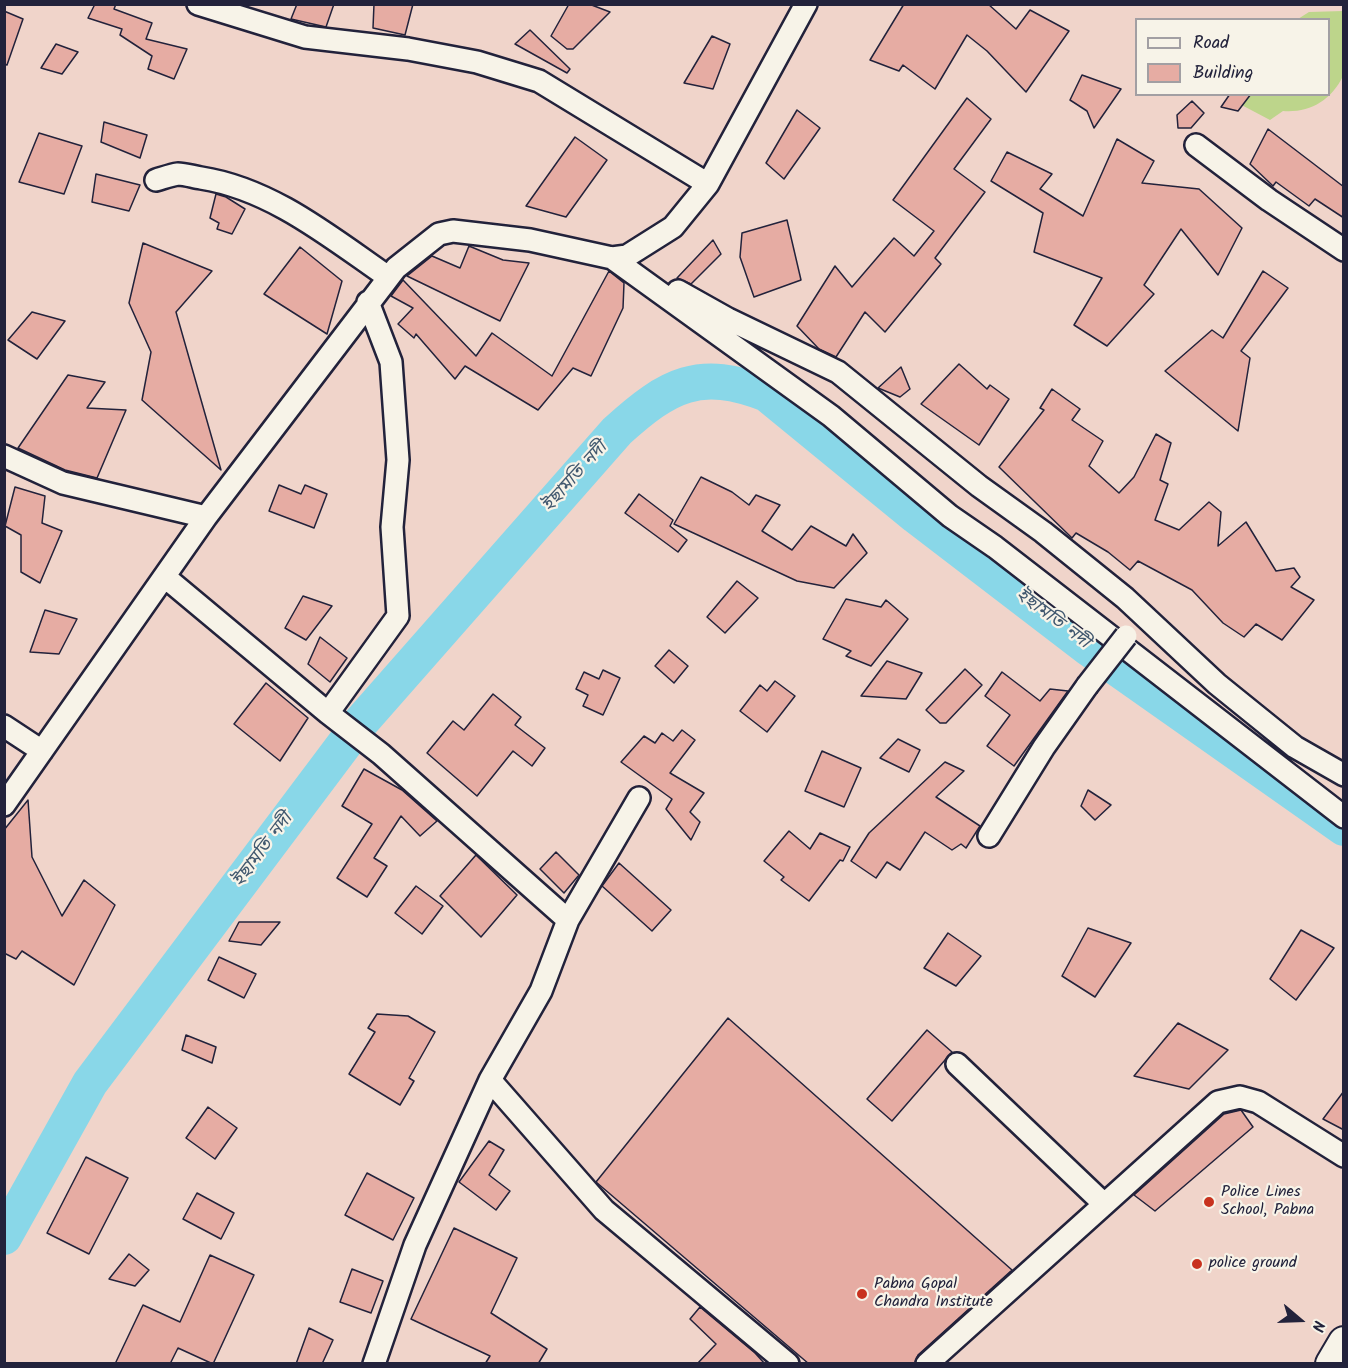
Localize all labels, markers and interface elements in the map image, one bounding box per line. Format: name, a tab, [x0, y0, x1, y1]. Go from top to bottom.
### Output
legend	[1135, 18, 1330, 96]
text: Road	[1193, 29, 1229, 58]
text: Building	[1193, 59, 1253, 88]
water label: ইছামতি নদী	[539, 439, 613, 517]
water label: ইছামতি নদী	[1011, 585, 1093, 655]
water label: ইছামতি নদী	[229, 810, 299, 892]
place label: Police Lines School, Pabna	[1221, 1183, 1314, 1221]
marker: Police Lines School, Pabna	[1202, 1195, 1216, 1209]
place label: police ground	[1209, 1254, 1297, 1274]
marker: police ground	[1190, 1257, 1204, 1271]
place label: Pabna Gopal Chandra Institute	[874, 1275, 993, 1313]
marker: Pabna Gopal Chandra Institute	[855, 1287, 869, 1301]
north arrow	[1270, 1290, 1330, 1350]
text: N	[1304, 1317, 1331, 1335]

